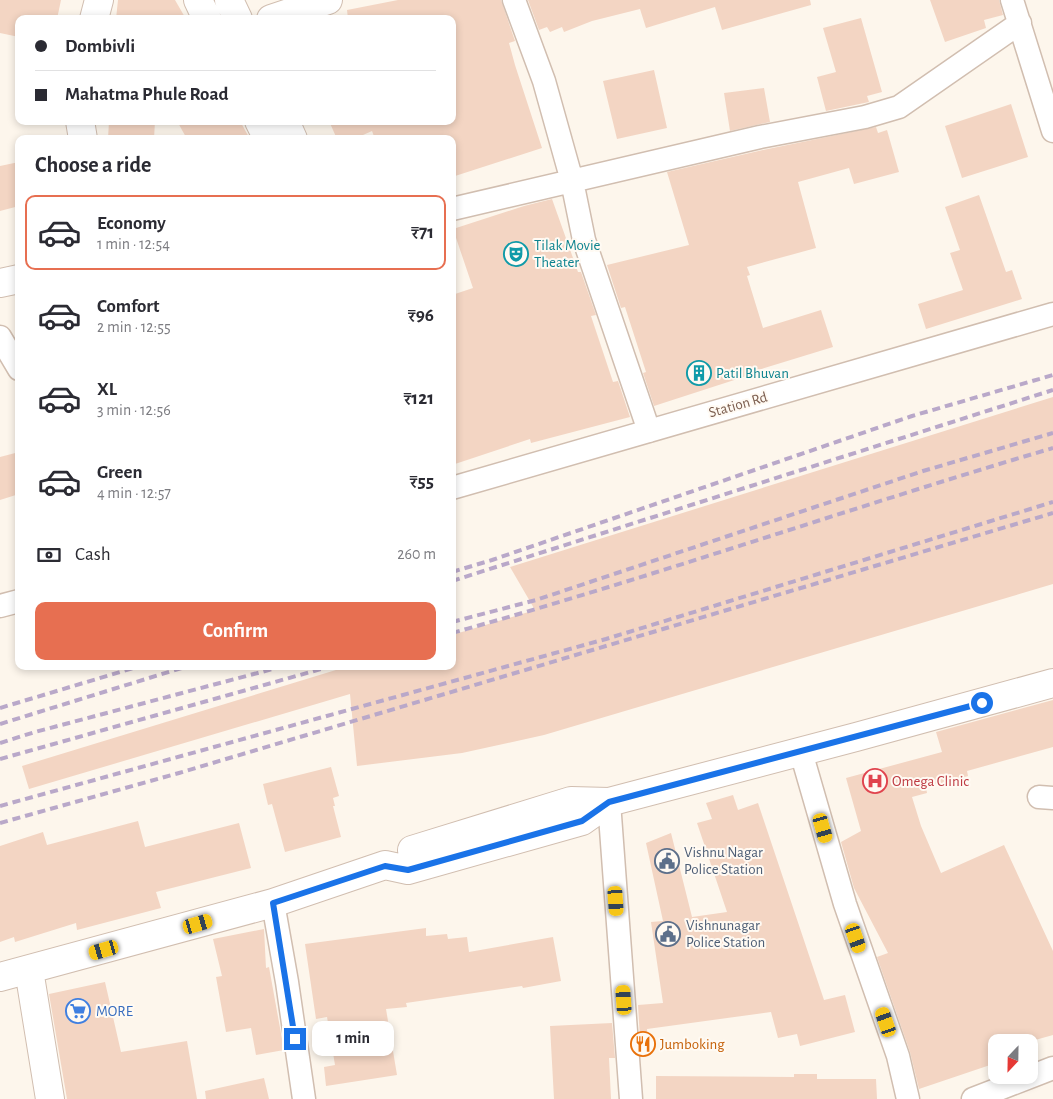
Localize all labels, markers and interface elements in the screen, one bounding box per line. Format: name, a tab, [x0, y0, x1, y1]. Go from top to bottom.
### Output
text: Dombivli	[65, 37, 135, 56]
text: Mahatma Phule Road	[65, 85, 229, 104]
text: Choose a ride	[35, 154, 151, 176]
icon: car	[37, 210, 82, 255]
text: Economy	[97, 214, 166, 233]
text: ₹71	[411, 223, 434, 242]
text: 1 min · 12:54	[97, 236, 170, 252]
place label: Tilak Movie Theater	[534, 238, 601, 270]
theatre icon: Tilak Movie Theater	[503, 241, 529, 267]
icon: car	[37, 293, 82, 338]
text: Comfort	[97, 297, 159, 316]
text: ₹96	[408, 306, 434, 325]
text: 2 min · 12:55	[97, 319, 171, 335]
building icon: Patil Bhuvan	[686, 360, 712, 386]
place label: Patil Bhuvan	[716, 366, 789, 381]
icon: car	[37, 376, 82, 421]
text: XL	[97, 380, 117, 399]
text: ₹121	[403, 389, 434, 408]
street label: Station Rd	[707, 389, 769, 421]
text: 3 min · 12:56	[97, 402, 171, 418]
icon: car	[37, 459, 82, 504]
text: Green	[97, 463, 143, 482]
text: ₹55	[410, 472, 434, 491]
text: 4 min · 12:57	[97, 485, 171, 501]
icon: cash	[35, 541, 63, 569]
text: Cash	[75, 545, 111, 564]
text: 260 m	[397, 546, 436, 562]
button: Confirm	[35, 602, 436, 660]
route start	[971, 692, 993, 714]
hospital icon: Omega Clinic	[862, 768, 888, 794]
place label: Omega Clinic	[892, 774, 969, 789]
car	[811, 812, 834, 844]
place label: Vishnu Nagar Police Station	[684, 845, 763, 877]
public building icon: Vishnu Nagar Police Station	[654, 848, 680, 874]
car	[607, 886, 624, 916]
car	[181, 913, 214, 935]
place label: Vishnunagar Police Station	[686, 918, 765, 950]
public building icon: Vishnunagar Police Station	[655, 921, 681, 947]
car	[844, 921, 867, 955]
car	[87, 939, 120, 961]
car	[615, 985, 632, 1015]
supermarket icon: MORE	[65, 998, 91, 1024]
place label: MORE	[96, 1004, 133, 1019]
car	[874, 1005, 897, 1039]
callout: 1 min	[312, 1022, 395, 1056]
route end	[284, 1028, 306, 1050]
text: 1 min	[336, 1030, 370, 1046]
restaurant icon: Jumboking	[630, 1031, 656, 1057]
north arrow	[988, 1034, 1038, 1084]
map controls	[988, 1034, 1038, 1084]
place label: Jumboking	[660, 1037, 725, 1052]

